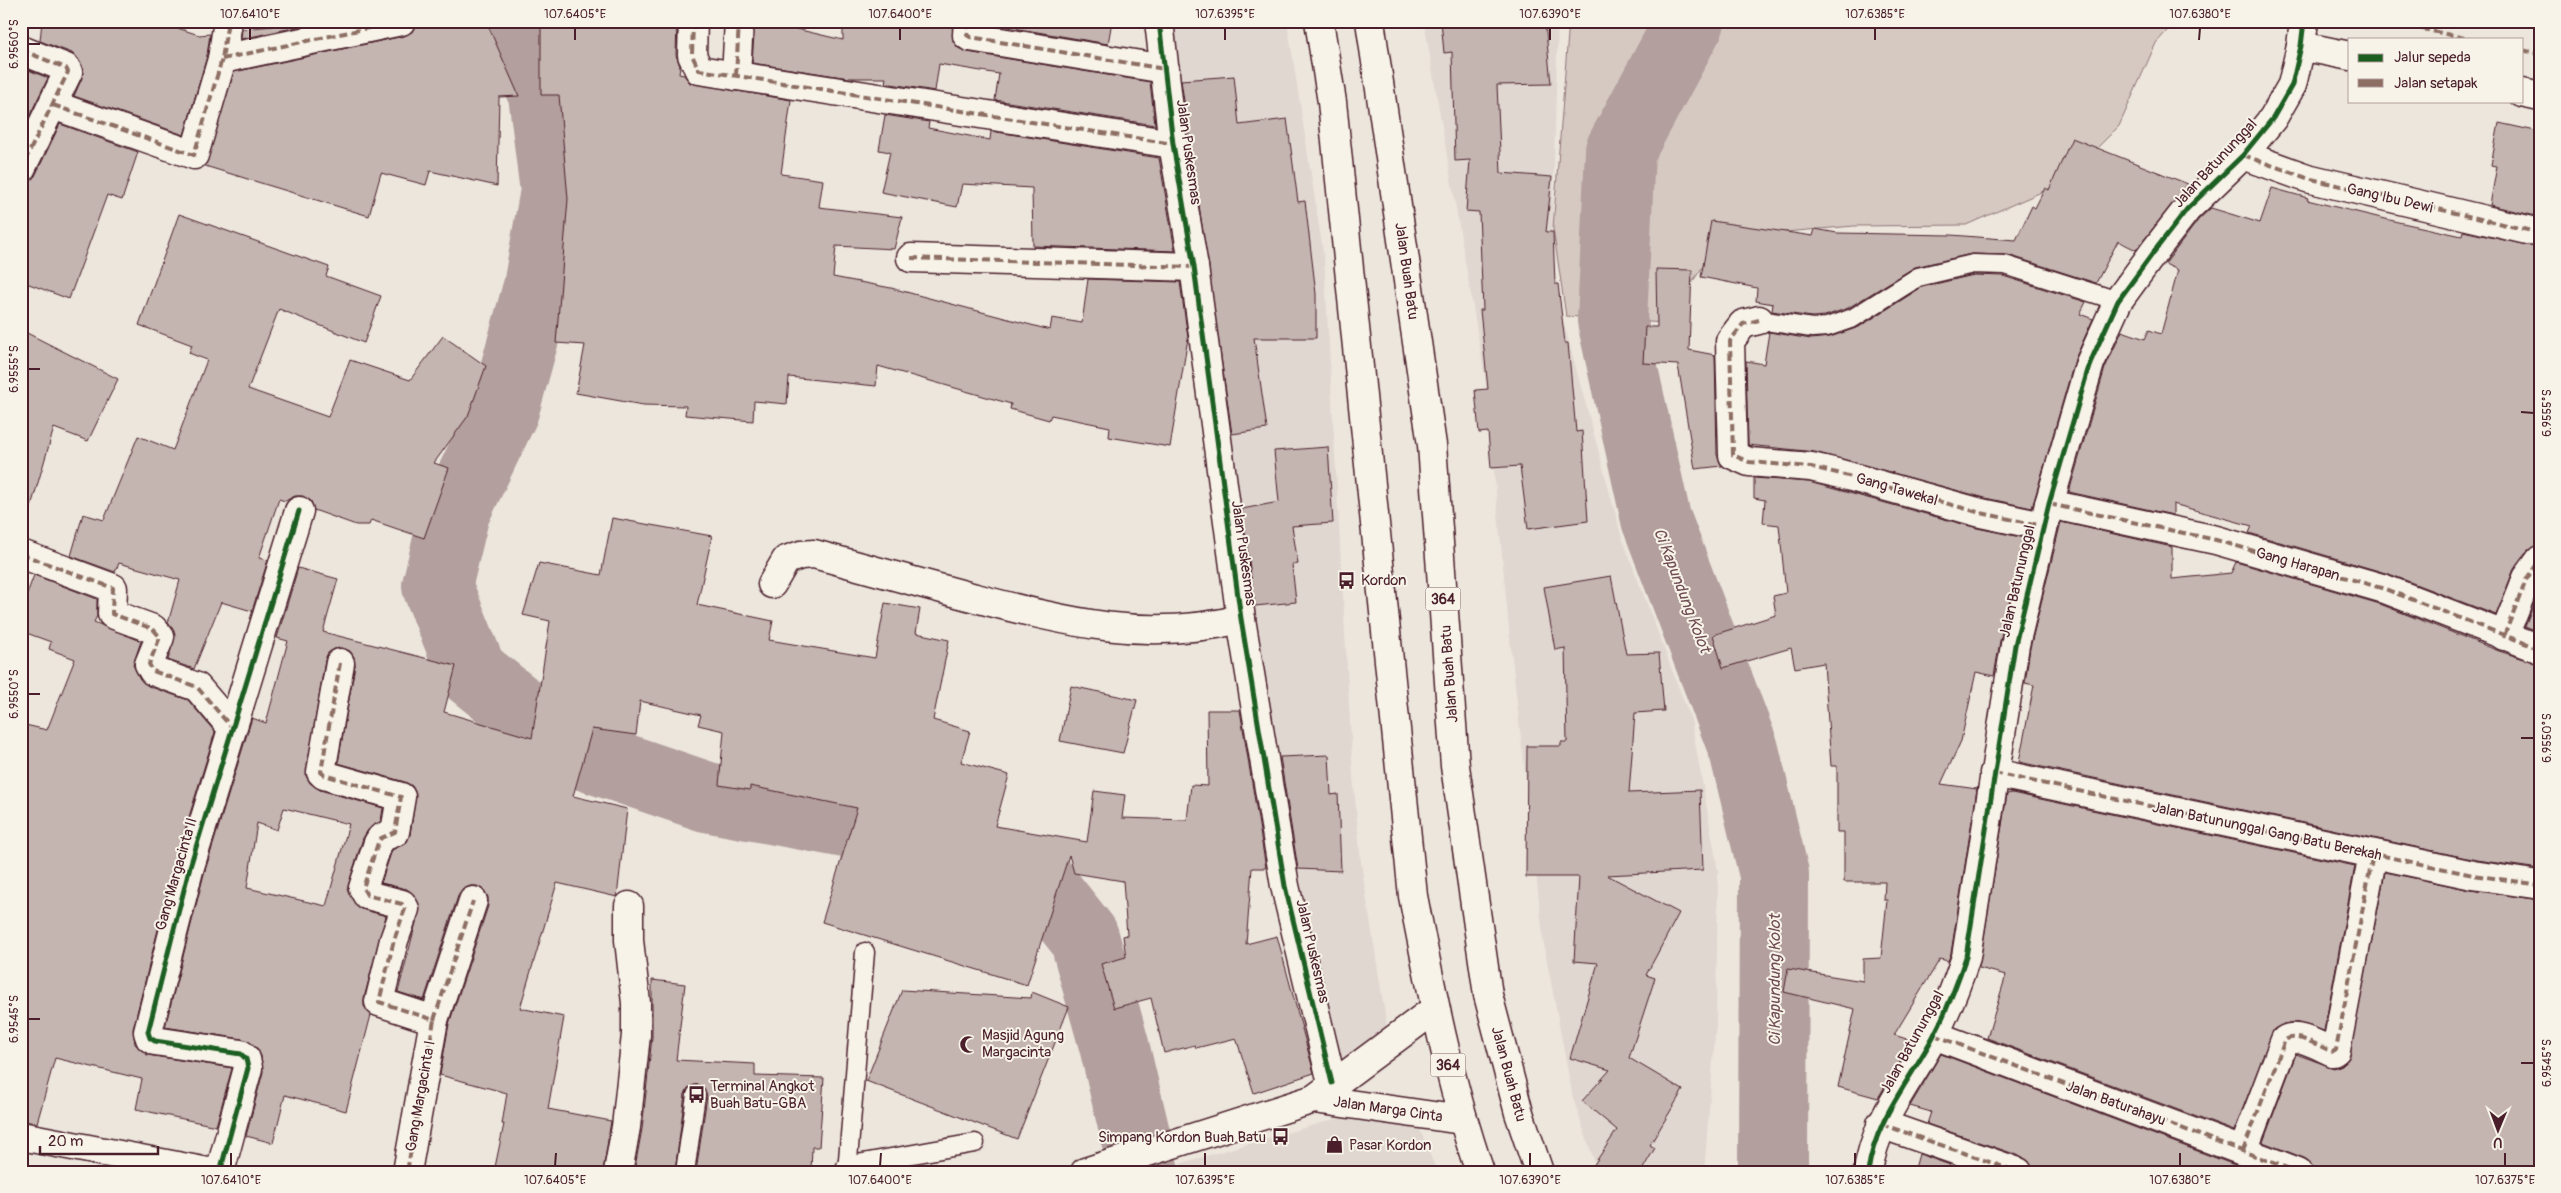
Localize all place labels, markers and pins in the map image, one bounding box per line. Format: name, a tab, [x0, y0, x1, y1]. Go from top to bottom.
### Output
bus stop icon: Kordon	[1337, 570, 1357, 590]
place label: Kordon	[1361, 571, 1407, 590]
place label: Masjid Agung Margacinta	[982, 1026, 1064, 1062]
mosque icon: Masjid Agung Margacinta	[958, 1034, 978, 1054]
place label: Terminal Angkot Buah Batu-GBA	[710, 1077, 815, 1113]
bus stop icon: Terminal Angkot Buah Batu-GBA	[686, 1085, 706, 1105]
bus stop icon: Simpang Kordon Buah Batu	[1270, 1127, 1290, 1147]
place label: Simpang Kordon Buah Batu	[1098, 1128, 1266, 1147]
shop icon: Pasar Kordon	[1325, 1135, 1345, 1155]
place label: Pasar Kordon	[1349, 1136, 1432, 1155]

